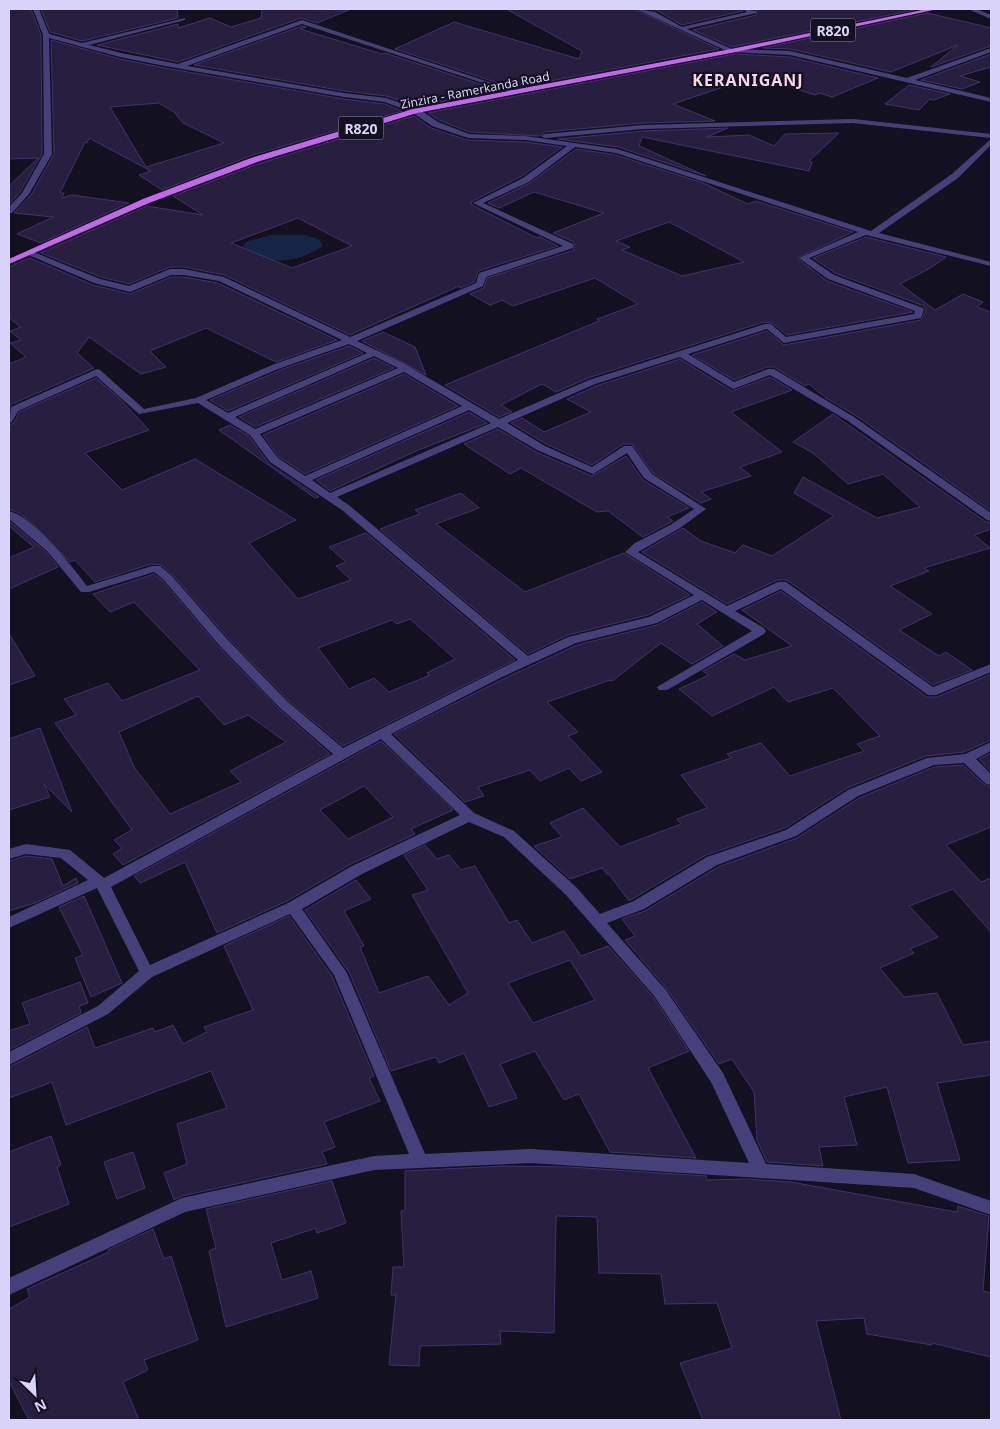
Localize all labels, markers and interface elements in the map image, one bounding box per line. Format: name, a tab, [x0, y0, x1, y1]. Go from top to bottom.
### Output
road number: R820	[810, 18, 856, 42]
street label: Zinzira - Ramerkanda Road	[399, 67, 551, 113]
district label: KERANIGANJ	[692, 69, 804, 91]
road number: R820	[338, 116, 384, 140]
north arrow	[10, 1369, 60, 1419]
text: N	[32, 1395, 50, 1417]

